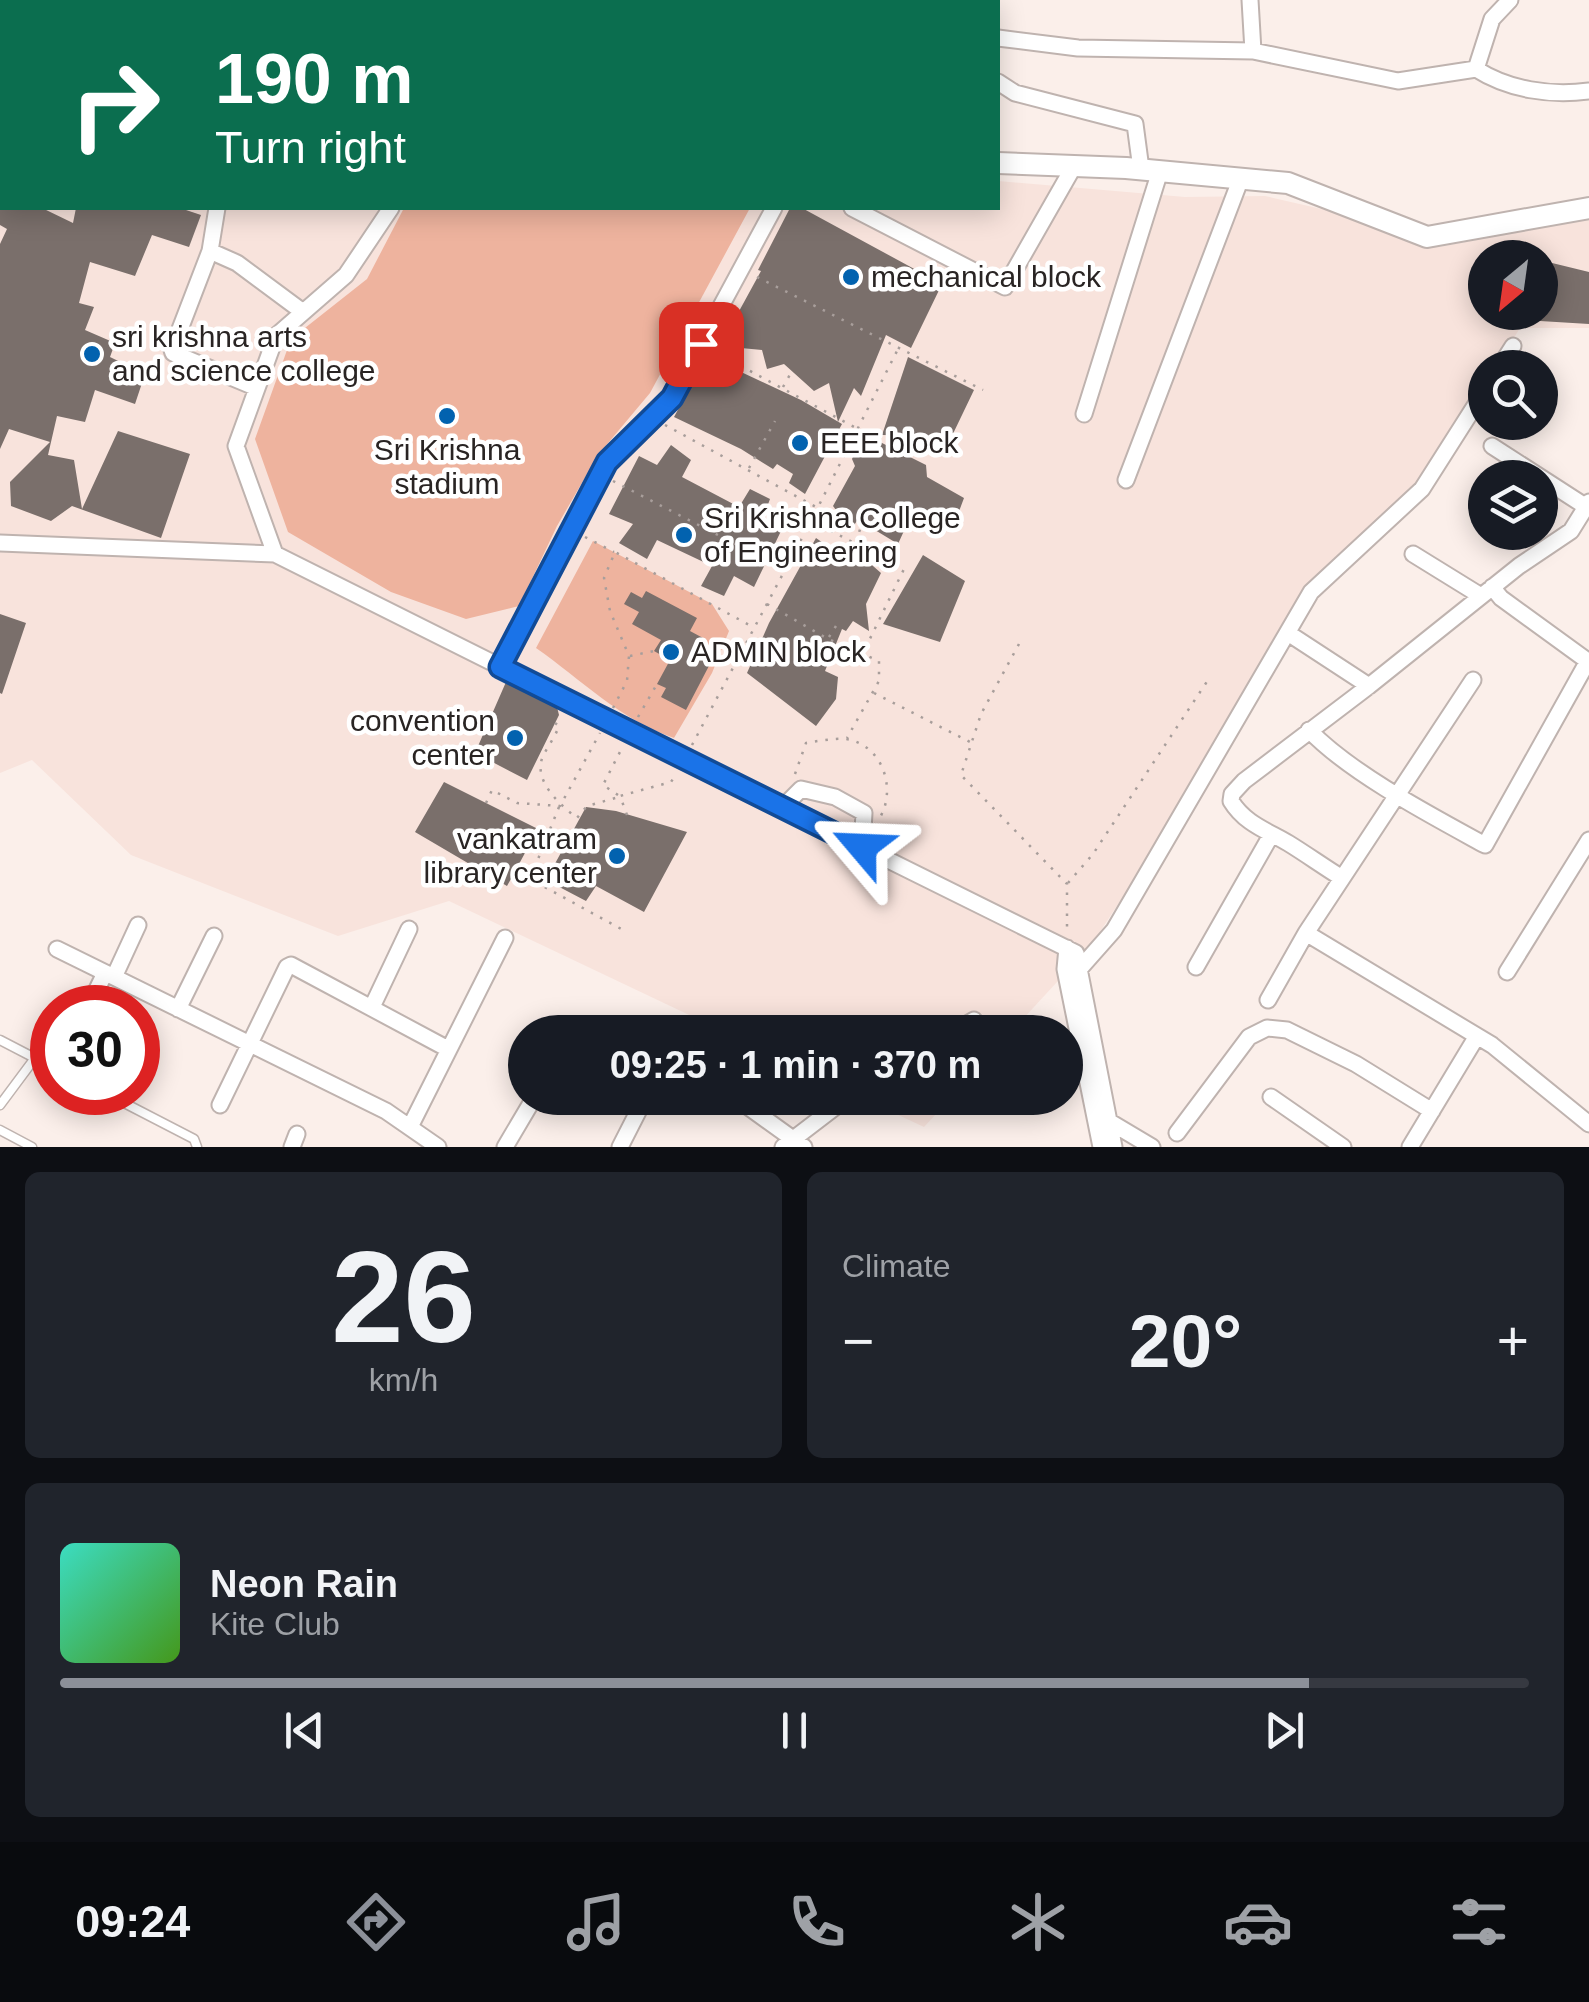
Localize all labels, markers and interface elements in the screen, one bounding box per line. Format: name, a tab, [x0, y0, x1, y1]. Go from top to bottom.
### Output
icon: right	[50, 40, 180, 170]
text: 190 m	[215, 40, 413, 118]
text: Turn right	[215, 122, 406, 173]
north arrow	[1468, 240, 1558, 330]
map controls	[1468, 240, 1558, 550]
place label: mechanical block	[871, 260, 1102, 293]
marker: mechanical block	[840, 266, 862, 288]
pin	[659, 302, 744, 387]
icon: arrive	[674, 317, 729, 372]
place label: sri krishna arts and science college	[112, 320, 376, 387]
marker: sri krishna arts and science college	[81, 343, 103, 365]
button: search	[1468, 350, 1558, 440]
marker: Sri Krishna stadium	[436, 405, 458, 427]
place label: EEE block	[820, 426, 959, 459]
marker: EEE block	[789, 432, 811, 454]
place label: Sri Krishna stadium	[374, 433, 521, 500]
button: layers	[1468, 460, 1558, 550]
place label: Sri Krishna College of Engineering	[704, 501, 961, 568]
marker: Sri Krishna College of Engineering	[673, 524, 695, 546]
place label: ADMIN block	[691, 635, 867, 668]
marker: ADMIN block	[660, 641, 682, 663]
place label: convention center	[350, 704, 495, 771]
marker: convention center	[504, 727, 526, 749]
position arrow	[810, 795, 914, 899]
place label: vankatram library center	[424, 822, 597, 889]
marker: vankatram library center	[606, 845, 628, 867]
speed limit sign: 30	[30, 985, 160, 1115]
text: 09:25 · 1 min · 370 m	[610, 1044, 981, 1086]
text: 26	[331, 1224, 476, 1370]
text: Climate	[842, 1248, 950, 1284]
text: 20°	[1129, 1299, 1242, 1383]
text: −	[842, 1310, 874, 1372]
text: +	[1497, 1310, 1529, 1372]
text: km/h	[369, 1362, 438, 1398]
text: Neon Rain	[210, 1563, 398, 1605]
text: Kite Club	[210, 1606, 340, 1642]
icon: previous	[277, 1703, 332, 1758]
icon: pause	[767, 1703, 822, 1758]
icon: next	[1257, 1703, 1312, 1758]
icon: directions	[341, 1887, 411, 1957]
icon: music	[561, 1887, 631, 1957]
icon: phone	[782, 1887, 852, 1957]
icon: climate	[1003, 1887, 1073, 1957]
icon: car	[1223, 1887, 1293, 1957]
icon: filters	[1444, 1887, 1514, 1957]
text: 09:24	[75, 1896, 190, 1947]

